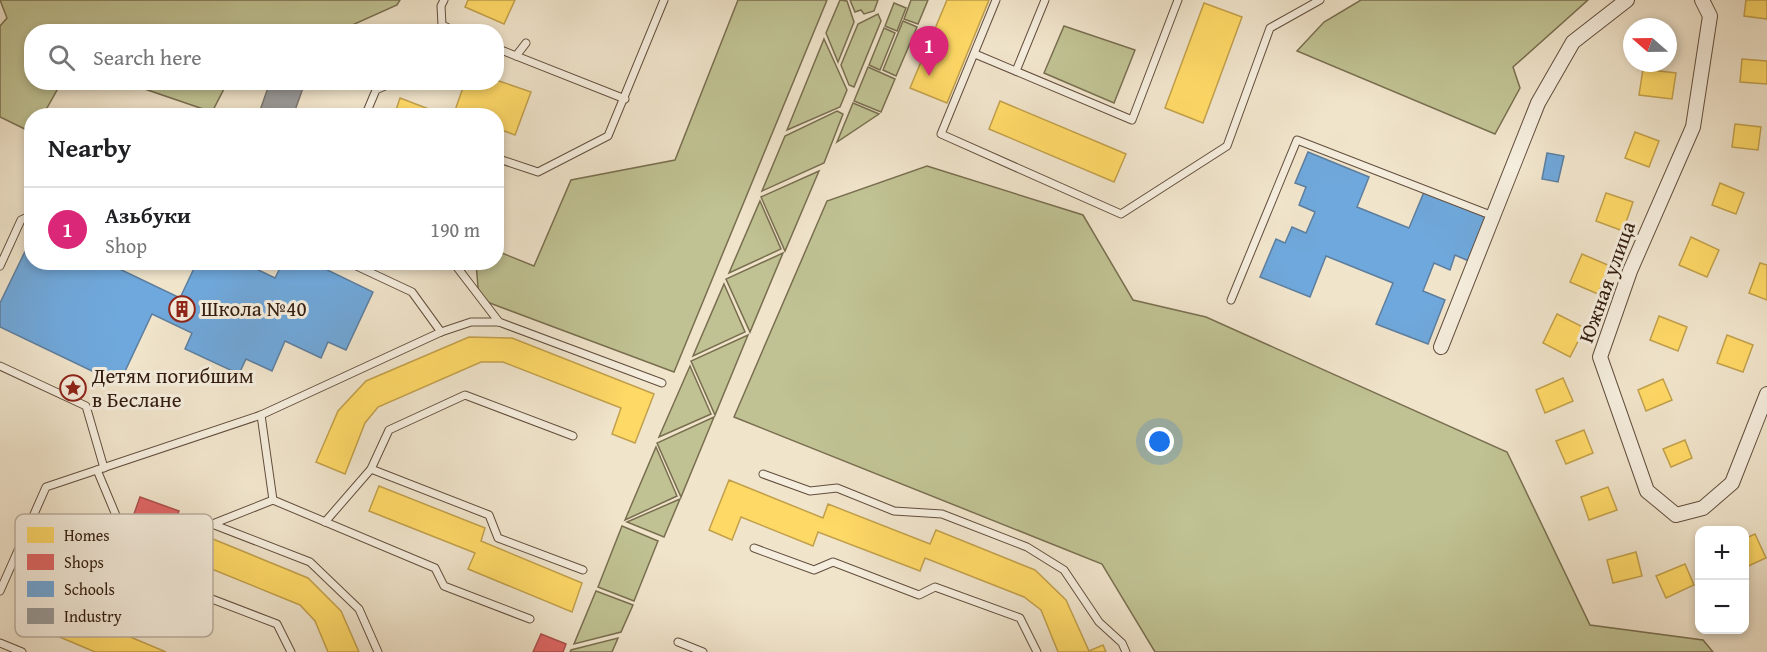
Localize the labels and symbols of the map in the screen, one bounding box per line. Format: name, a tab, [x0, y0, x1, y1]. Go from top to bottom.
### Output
north arrow	[1623, 18, 1677, 72]
pin: 1	[910, 26, 948, 76]
street label: Южная улица	[1570, 217, 1643, 347]
place label: Школа №40	[201, 293, 307, 324]
building icon: Школа №40	[167, 294, 197, 324]
place label: Детям погибшим в Беслане	[91, 360, 254, 415]
place icon: Детям погибшим в Беслане	[58, 373, 88, 403]
your location	[1145, 427, 1174, 456]
legend	[15, 514, 213, 637]
text: Homes	[64, 523, 110, 547]
text: Shops	[64, 550, 104, 574]
text: Schools	[64, 577, 115, 601]
text: Industry	[64, 604, 122, 628]

